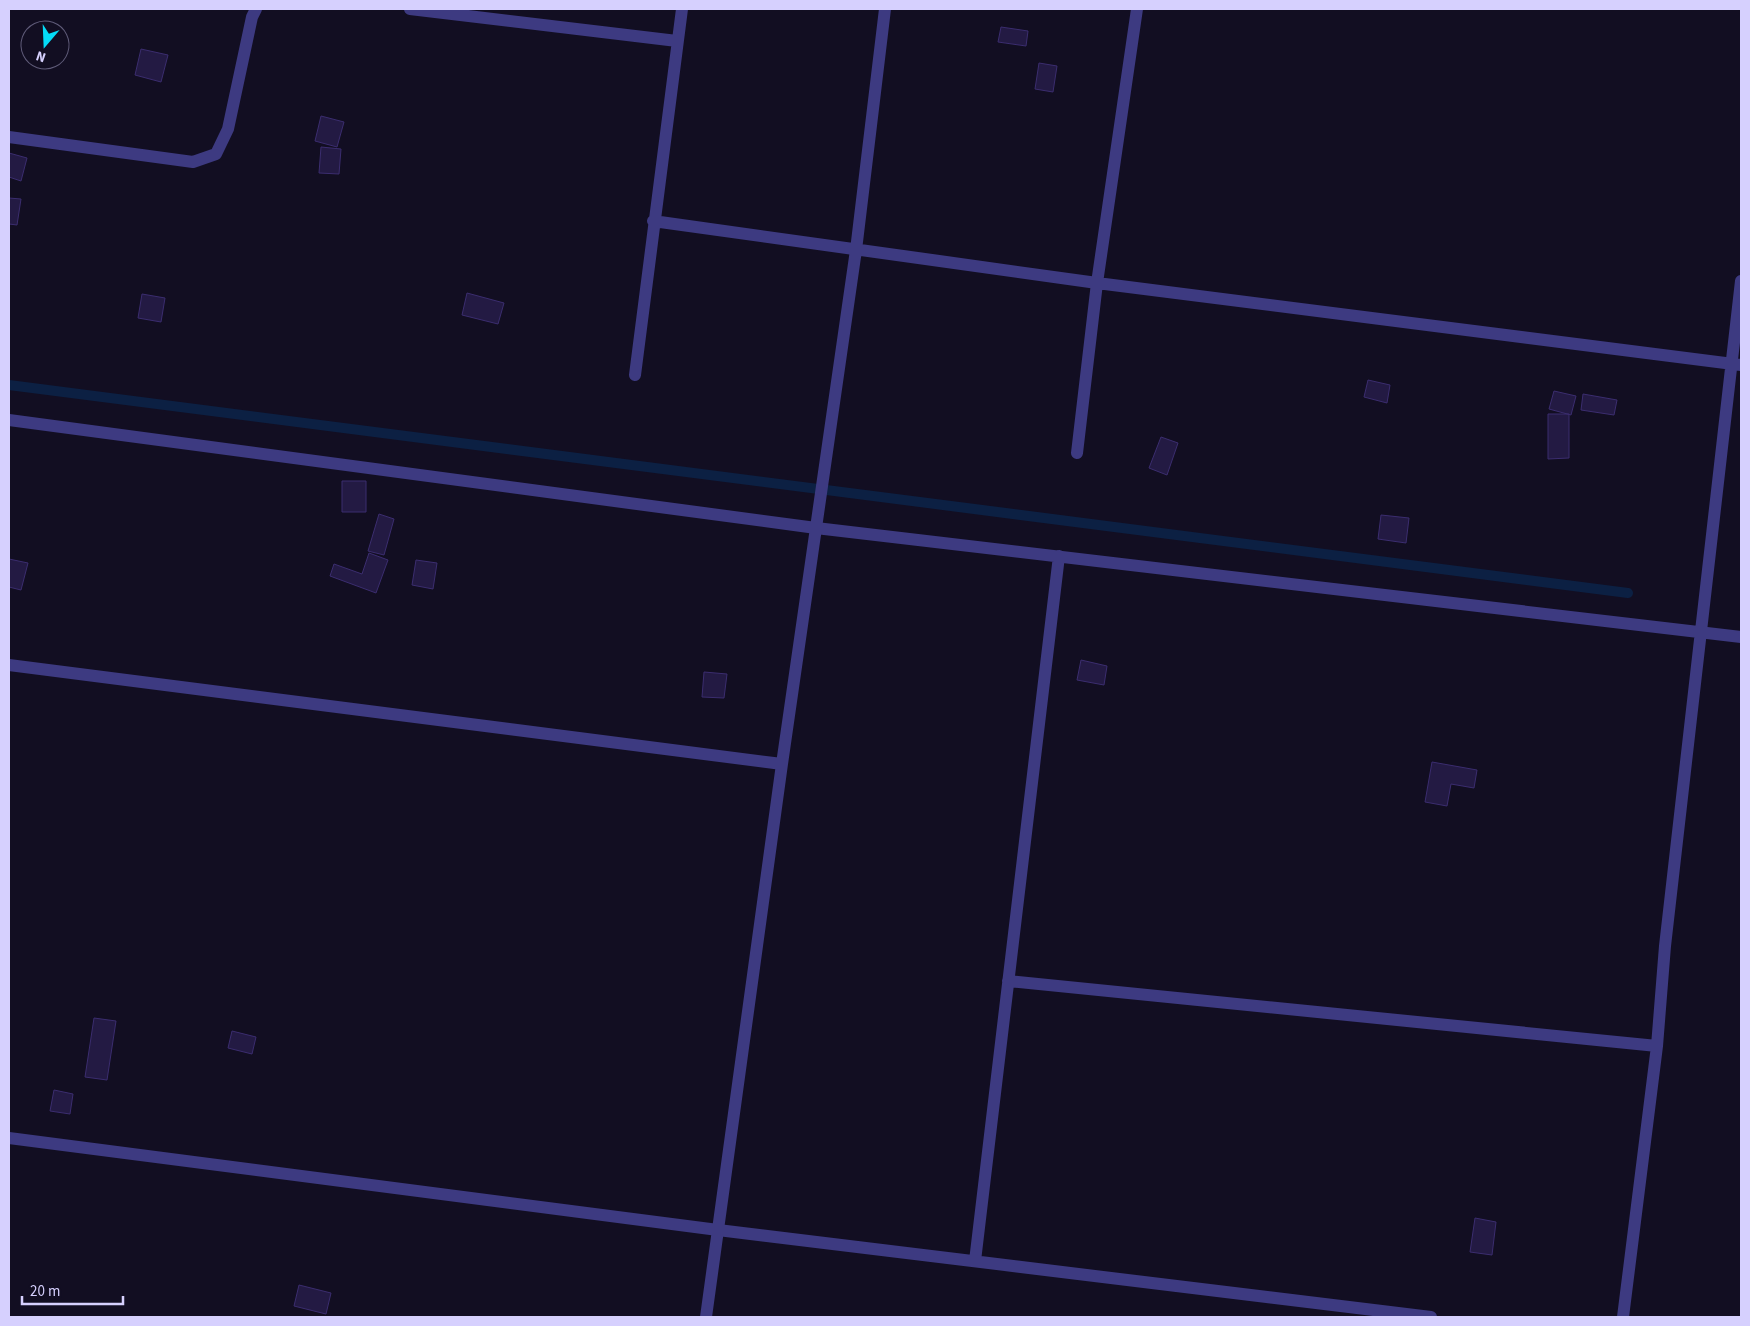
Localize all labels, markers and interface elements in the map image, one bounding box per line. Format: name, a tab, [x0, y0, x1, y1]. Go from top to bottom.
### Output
north arrow	[20, 20, 70, 70]
text: N	[33, 45, 49, 67]
scale bar	[22, 1274, 124, 1306]
text: 20 m	[30, 1281, 60, 1302]

